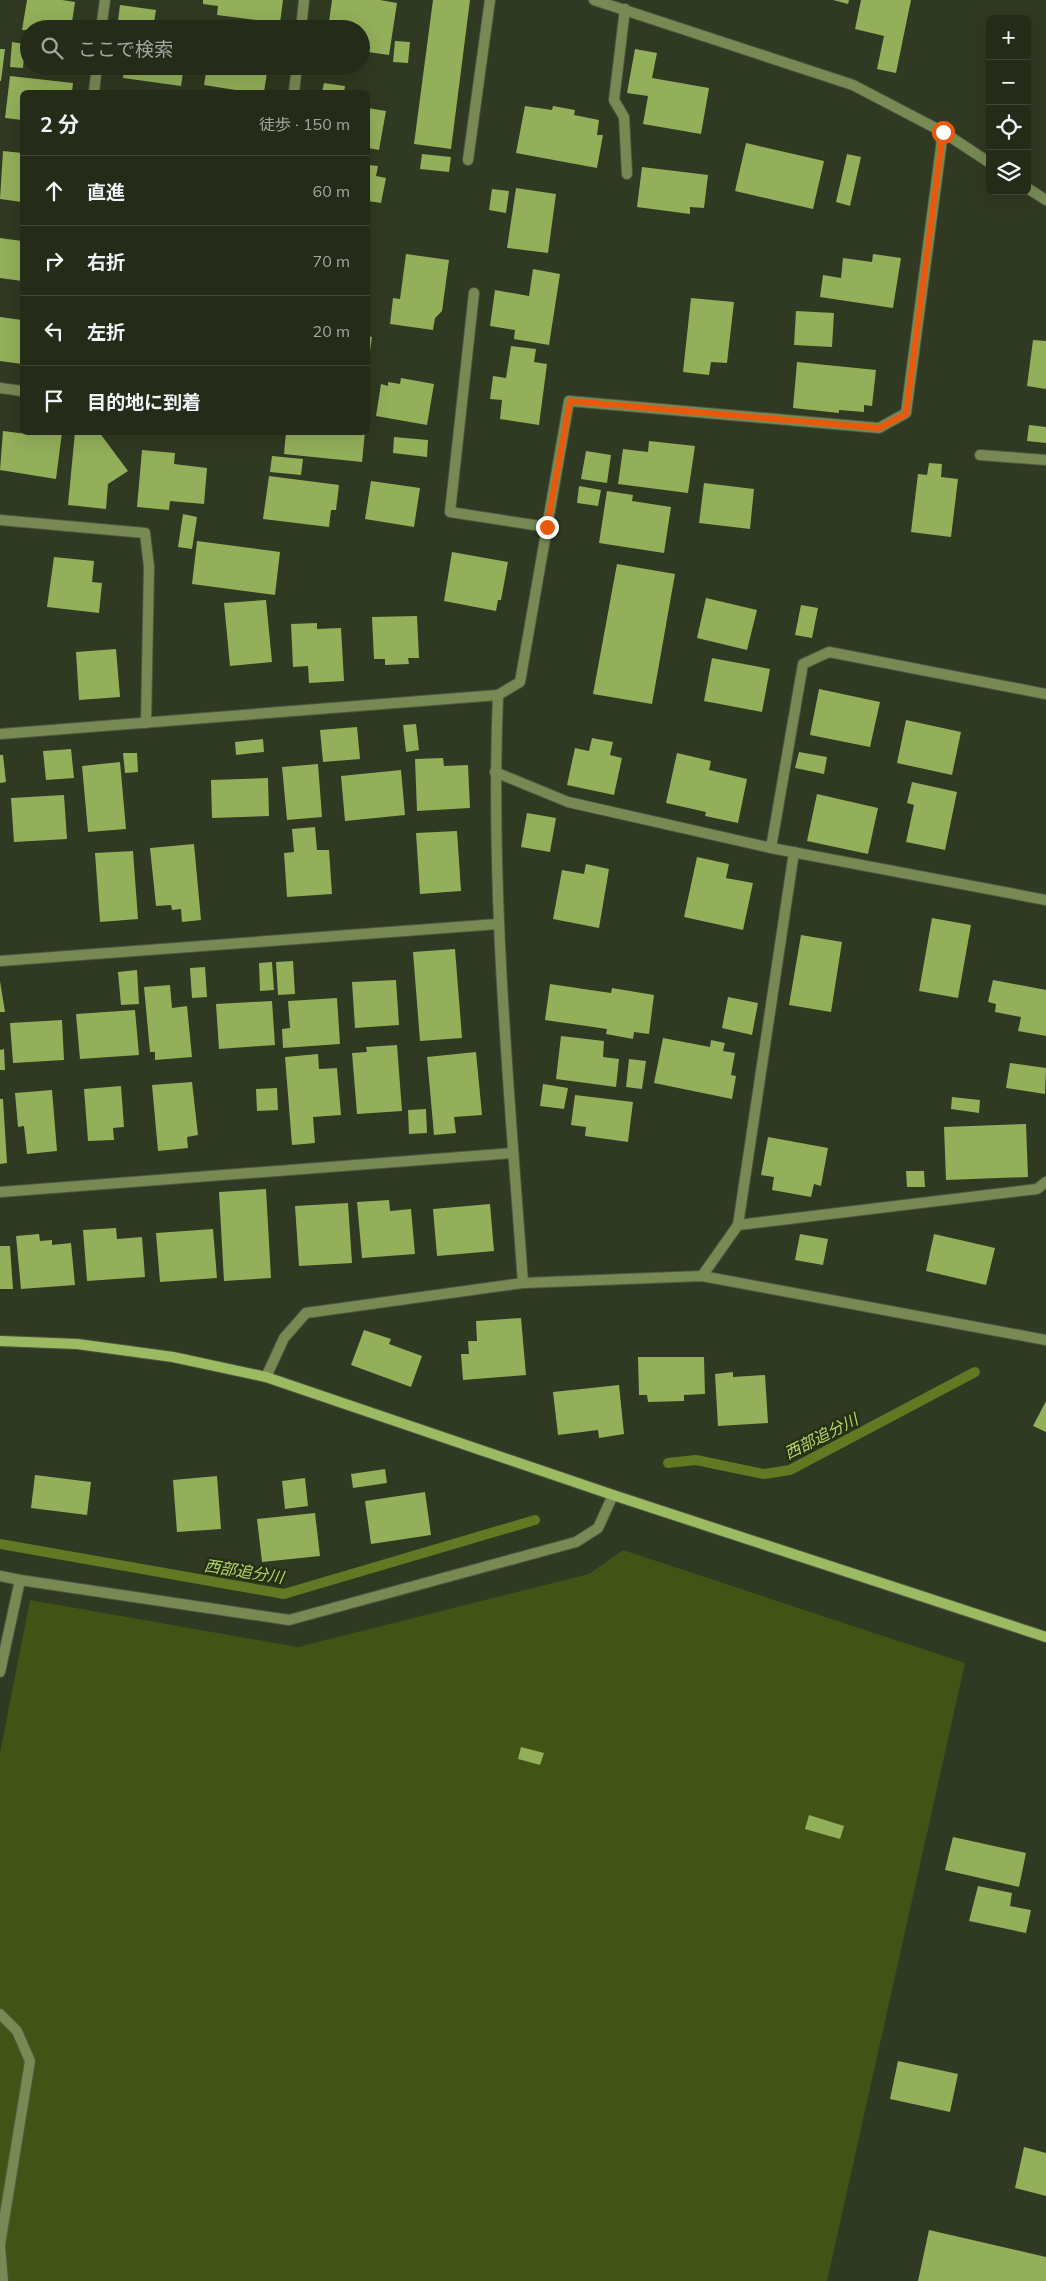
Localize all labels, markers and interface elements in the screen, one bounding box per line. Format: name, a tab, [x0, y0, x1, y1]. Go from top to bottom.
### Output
map controls	[986, 15, 1031, 195]
button: +	[986, 15, 1031, 60]
search box	[20, 20, 370, 75]
icon: search	[38, 34, 66, 62]
text: ここで検索	[78, 37, 173, 61]
button: −	[986, 60, 1031, 105]
button: locate	[986, 105, 1031, 150]
text: 2 分	[40, 111, 79, 137]
text: 徒歩 · 150 m	[259, 114, 350, 134]
route start	[932, 121, 955, 144]
button: layers	[986, 150, 1031, 195]
icon: ahead	[40, 177, 68, 205]
text: 直進	[87, 180, 125, 204]
text: 60 m	[313, 181, 350, 201]
icon: right	[40, 247, 68, 275]
text: 右折	[87, 250, 125, 274]
text: 70 m	[313, 251, 350, 271]
icon: left	[40, 317, 68, 345]
text: 左折	[87, 320, 125, 344]
text: 20 m	[313, 321, 350, 341]
icon: arrive	[40, 387, 68, 415]
text: 目的地に到着	[87, 390, 201, 414]
route end	[536, 516, 559, 539]
water label: 西部追分川	[781, 1408, 863, 1463]
water label: 西部追分川	[203, 1555, 287, 1587]

